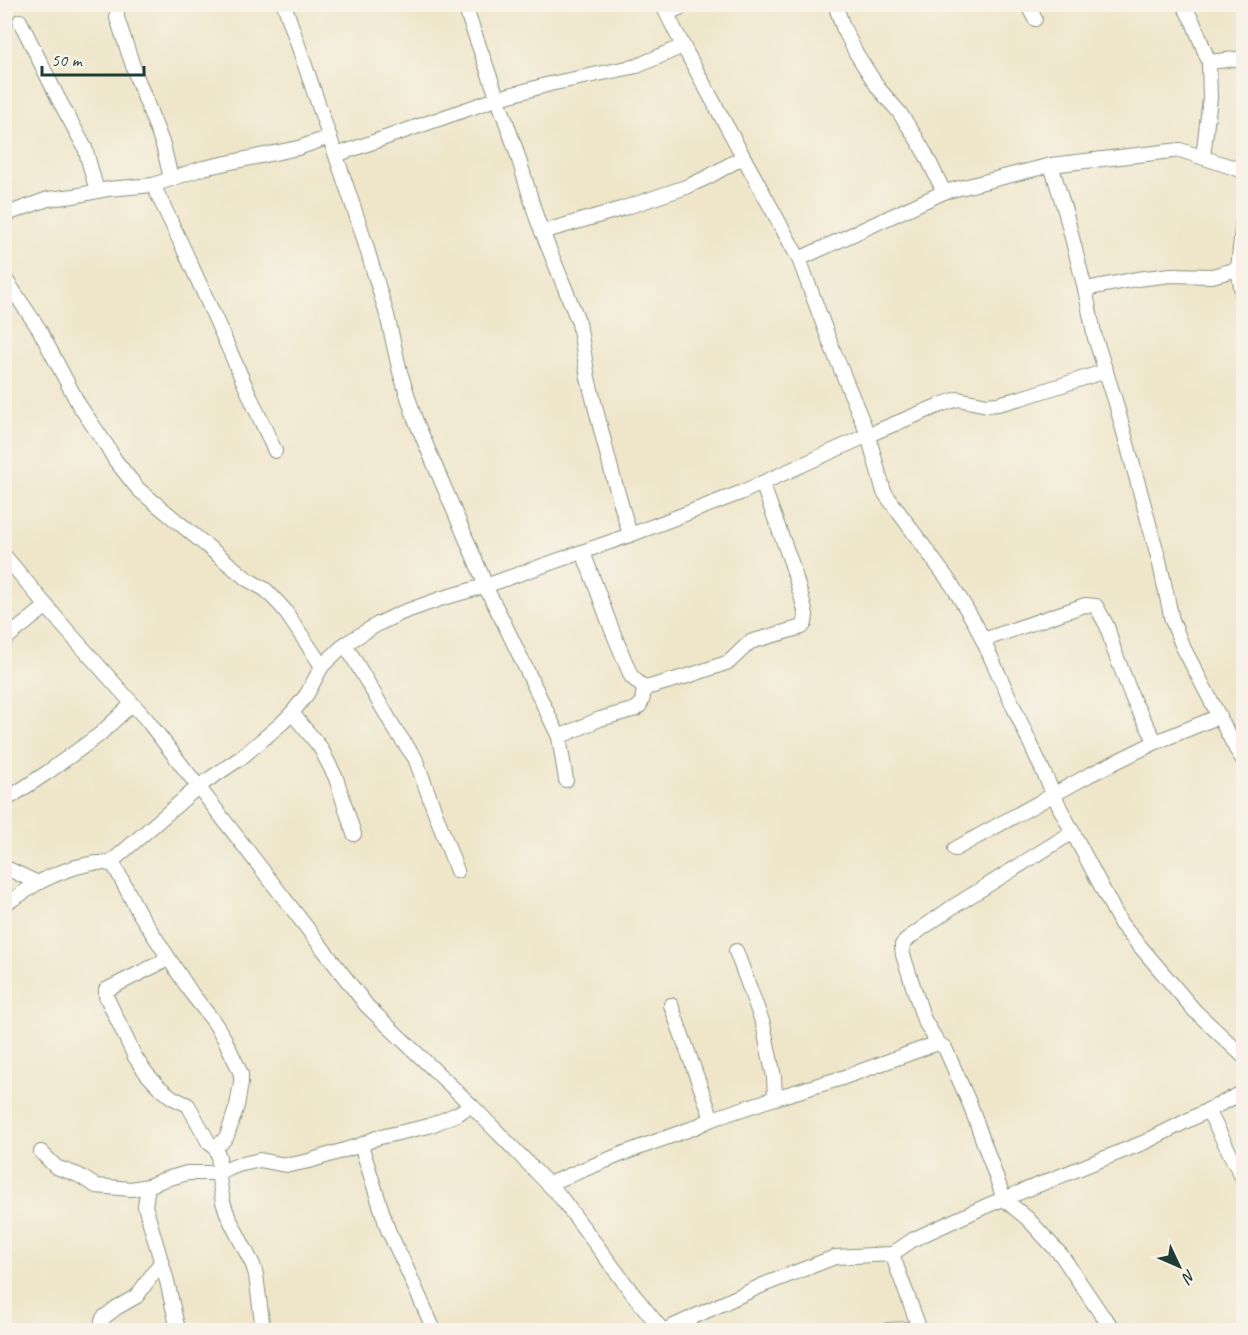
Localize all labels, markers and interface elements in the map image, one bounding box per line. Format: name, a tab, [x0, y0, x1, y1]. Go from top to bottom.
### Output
scale bar	[42, 39, 144, 77]
text: 50 m	[51, 49, 84, 71]
north arrow	[1149, 1236, 1209, 1296]
text: N	[1176, 1265, 1200, 1288]

